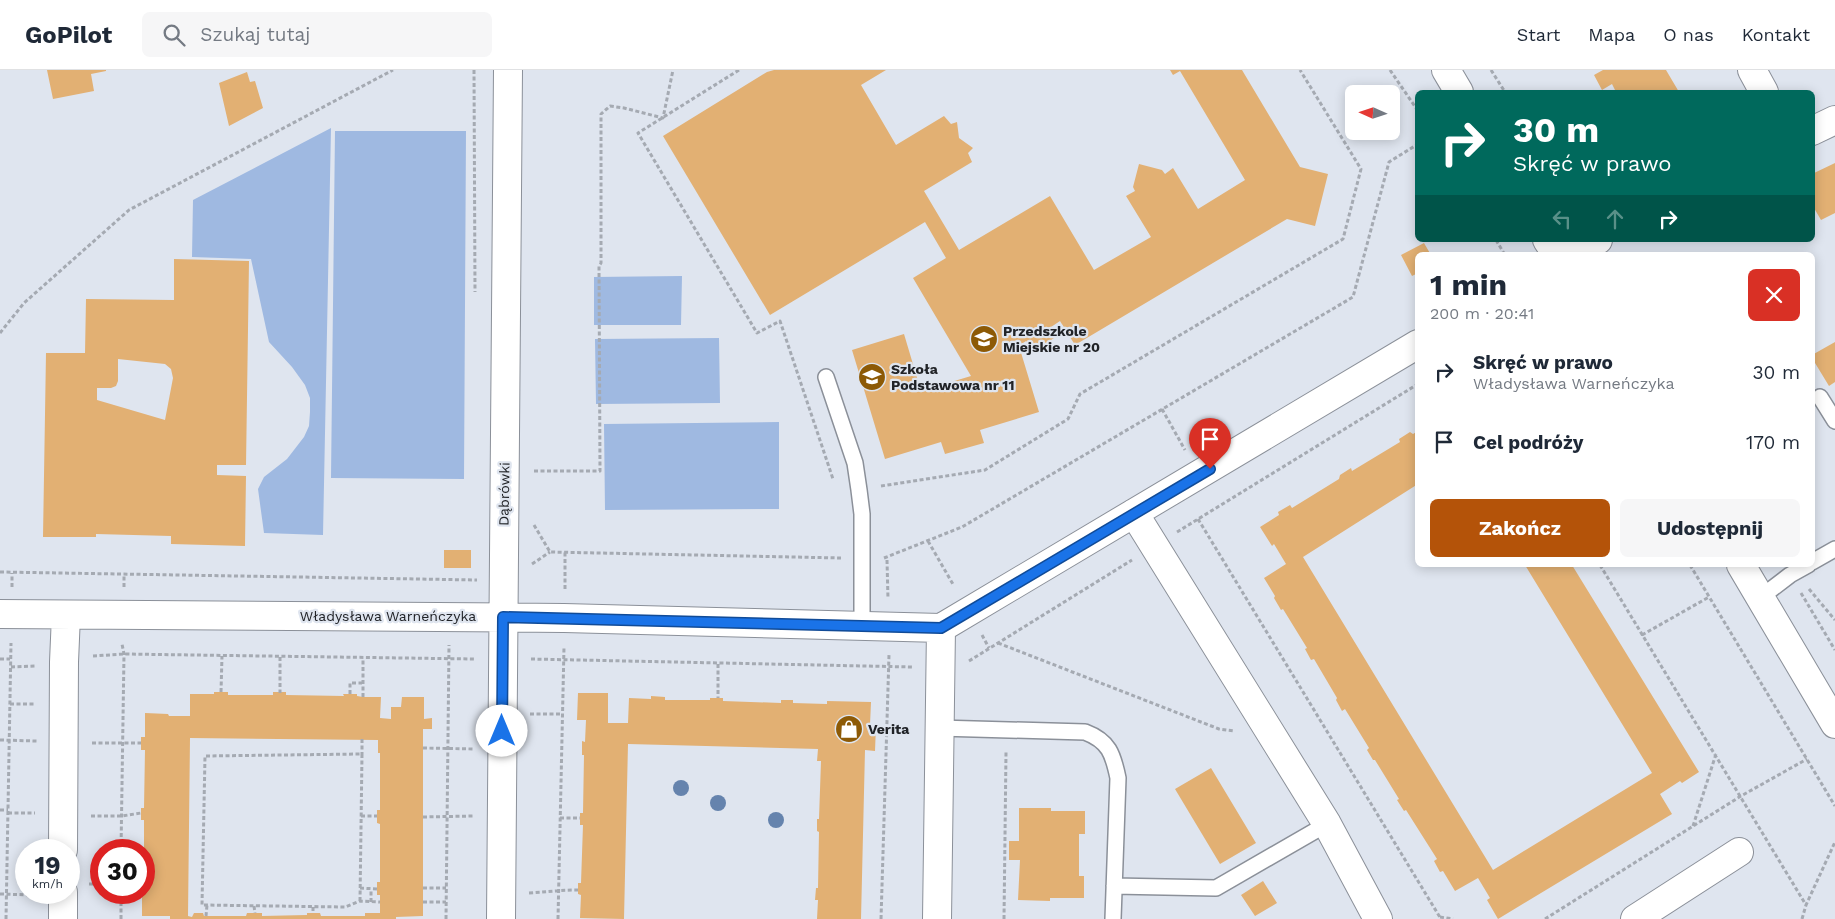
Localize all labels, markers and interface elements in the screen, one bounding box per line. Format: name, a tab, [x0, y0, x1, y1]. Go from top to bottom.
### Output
search box	[142, 12, 492, 57]
text: GoPilot	[25, 21, 112, 49]
icon: search	[160, 21, 188, 49]
text: Szukaj tutaj	[200, 23, 310, 46]
text: Start	[1517, 24, 1560, 45]
text: Mapa	[1588, 24, 1635, 45]
text: O nas	[1663, 24, 1714, 45]
text: Kontakt	[1742, 24, 1810, 45]
north arrow	[1345, 85, 1400, 140]
map controls	[1345, 85, 1400, 140]
text: 30 m	[1513, 109, 1599, 151]
icon: right	[1430, 110, 1495, 175]
text: Skręć w prawo	[1513, 151, 1672, 176]
icon: left	[1548, 205, 1576, 233]
icon: ahead	[1601, 205, 1629, 233]
icon: right	[1654, 205, 1682, 233]
text: 1 min	[1430, 267, 1507, 302]
button: close	[1748, 269, 1800, 321]
text: 200 m · 20:41	[1430, 304, 1534, 323]
place label: Przedszkole Miejskie nr 20	[1003, 323, 1100, 355]
school or university icon: Przedszkole Miejskie nr 20	[969, 324, 999, 354]
text: Skręć w prawo	[1473, 351, 1613, 374]
icon: right	[1430, 358, 1458, 386]
place label: Szkoła Podstawowa nr 11	[891, 361, 1014, 393]
text: 30 m	[1753, 361, 1800, 384]
school or university icon: Szkoła Podstawowa nr 11	[857, 362, 887, 392]
text: Władysława Warneńczyka	[1473, 374, 1675, 393]
pin	[1189, 418, 1231, 469]
icon: arrive	[1196, 425, 1224, 453]
icon: arrive	[1430, 428, 1458, 456]
text: Cel podróży	[1473, 431, 1583, 454]
text: 170 m	[1746, 431, 1800, 454]
street label: Dąbrówki	[495, 462, 513, 526]
button: Zakończ	[1430, 499, 1610, 557]
button: Udostępnij	[1620, 499, 1800, 557]
street label: Władysława Warneńczyka	[300, 608, 476, 624]
position arrow	[475, 704, 527, 756]
shop icon: Verita	[834, 714, 864, 744]
place label: Verita	[868, 721, 910, 737]
speed limit sign: 30	[90, 839, 155, 904]
text: 19	[34, 851, 61, 880]
text: km/h	[32, 877, 63, 891]

